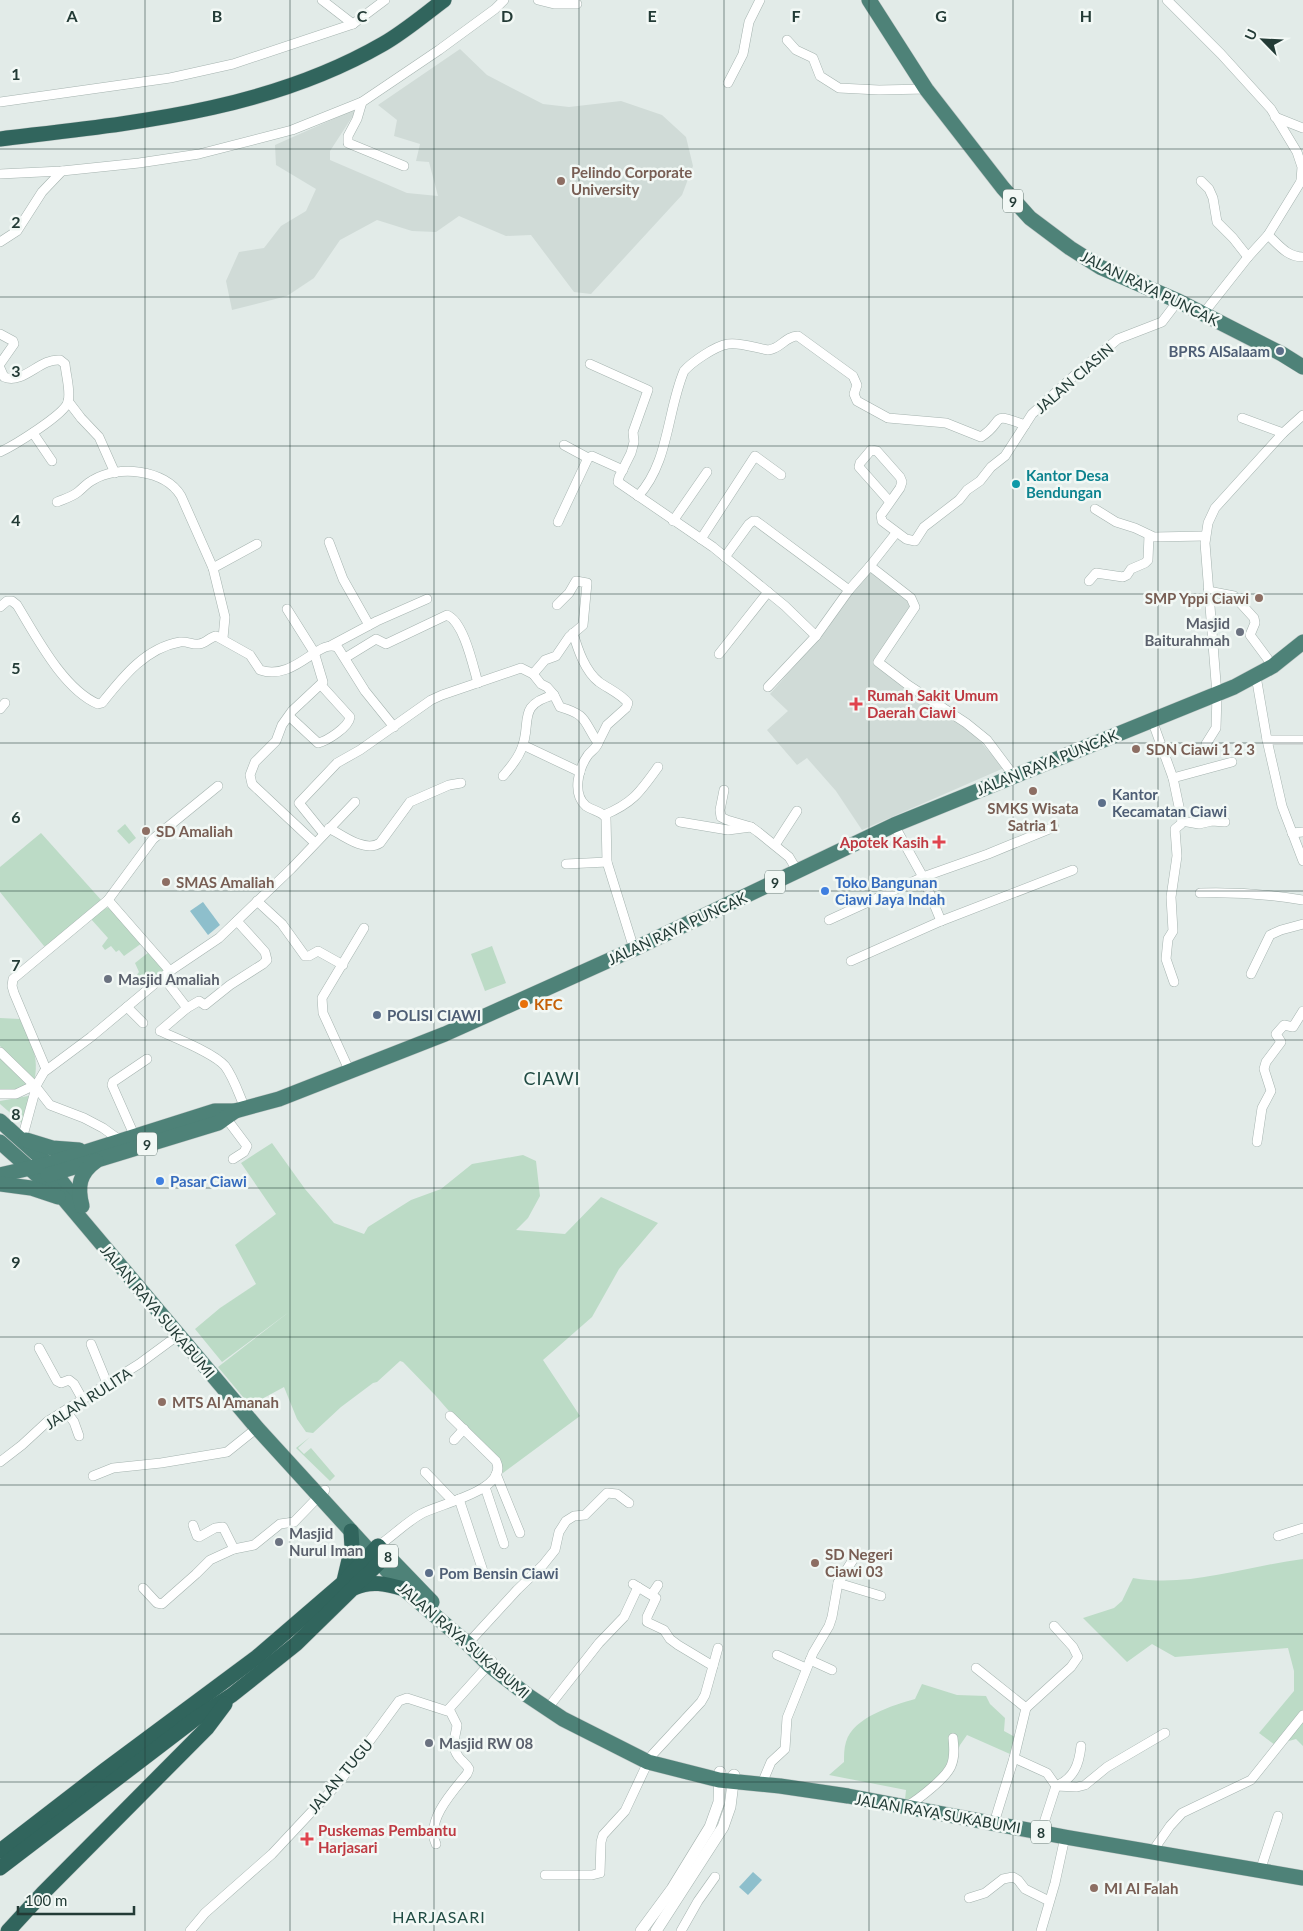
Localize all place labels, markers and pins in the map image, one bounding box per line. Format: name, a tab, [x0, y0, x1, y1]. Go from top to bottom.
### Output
place label: Pelindo Corporate University	[571, 163, 692, 198]
marker: Pelindo Corporate University	[555, 175, 567, 187]
place label: BPRS AlSalaam	[1168, 342, 1270, 360]
marker: BPRS AlSalaam	[1274, 345, 1286, 357]
place label: Kantor Desa Bendungan	[1026, 466, 1109, 501]
marker: Kantor Desa Bendungan	[1010, 478, 1022, 490]
place label: SMP Yppi Ciawi	[1145, 589, 1249, 607]
marker: SMP Yppi Ciawi	[1253, 592, 1265, 604]
place label: Masjid Baiturahmah	[1145, 614, 1230, 649]
marker: Masjid Baiturahmah	[1234, 626, 1246, 638]
place label: Rumah Sakit Umum Daerah Ciawi	[867, 686, 998, 721]
marker: Rumah Sakit Umum Daerah Ciawi	[849, 697, 863, 711]
place label: SDN Ciawi 1 2 3	[1146, 740, 1255, 758]
marker: SDN Ciawi 1 2 3	[1130, 743, 1142, 755]
marker: SMKS Wisata Satria 1	[1027, 785, 1039, 797]
place label: Kantor Kecamatan Ciawi	[1112, 785, 1227, 820]
marker: Kantor Kecamatan Ciawi	[1096, 797, 1108, 809]
place label: SMKS Wisata Satria 1	[987, 799, 1079, 834]
place label: SD Amaliah	[156, 822, 233, 840]
marker: SD Amaliah	[140, 825, 152, 837]
place label: Apotek Kasih	[839, 833, 929, 851]
marker: Apotek Kasih	[933, 836, 945, 848]
place label: SMAS Amaliah	[176, 873, 274, 891]
place label: Toko Bangunan Ciawi Jaya Indah	[835, 873, 945, 908]
marker: SMAS Amaliah	[160, 876, 172, 888]
marker: Toko Bangunan Ciawi Jaya Indah	[819, 885, 831, 897]
place label: Masjid Amaliah	[118, 970, 220, 988]
marker: Masjid Amaliah	[102, 973, 114, 985]
place label: KFC	[534, 995, 563, 1013]
marker: KFC	[518, 998, 530, 1010]
place label: POLISI CIAWI	[387, 1006, 481, 1024]
marker: POLISI CIAWI	[371, 1009, 383, 1021]
place label: Pasar Ciawi	[170, 1172, 247, 1190]
marker: Pasar Ciawi	[154, 1175, 166, 1187]
place label: MTS Al Amanah	[172, 1393, 279, 1411]
marker: MTS Al Amanah	[156, 1396, 168, 1408]
place label: Masjid Nurul Iman	[289, 1524, 363, 1559]
marker: Masjid Nurul Iman	[273, 1536, 285, 1548]
place label: SD Negeri Ciawi 03	[825, 1545, 893, 1580]
marker: SD Negeri Ciawi 03	[809, 1557, 821, 1569]
place label: Pom Bensin Ciawi	[439, 1564, 559, 1582]
marker: Pom Bensin Ciawi	[423, 1567, 435, 1579]
place label: Masjid RW 08	[439, 1734, 533, 1752]
marker: Masjid RW 08	[423, 1737, 435, 1749]
place label: Puskemas Pembantu Harjasari	[318, 1821, 456, 1856]
marker: Puskemas Pembantu Harjasari	[300, 1832, 314, 1846]
place label: MI Al Falah	[1104, 1879, 1178, 1897]
marker: MI Al Falah	[1088, 1882, 1100, 1894]

